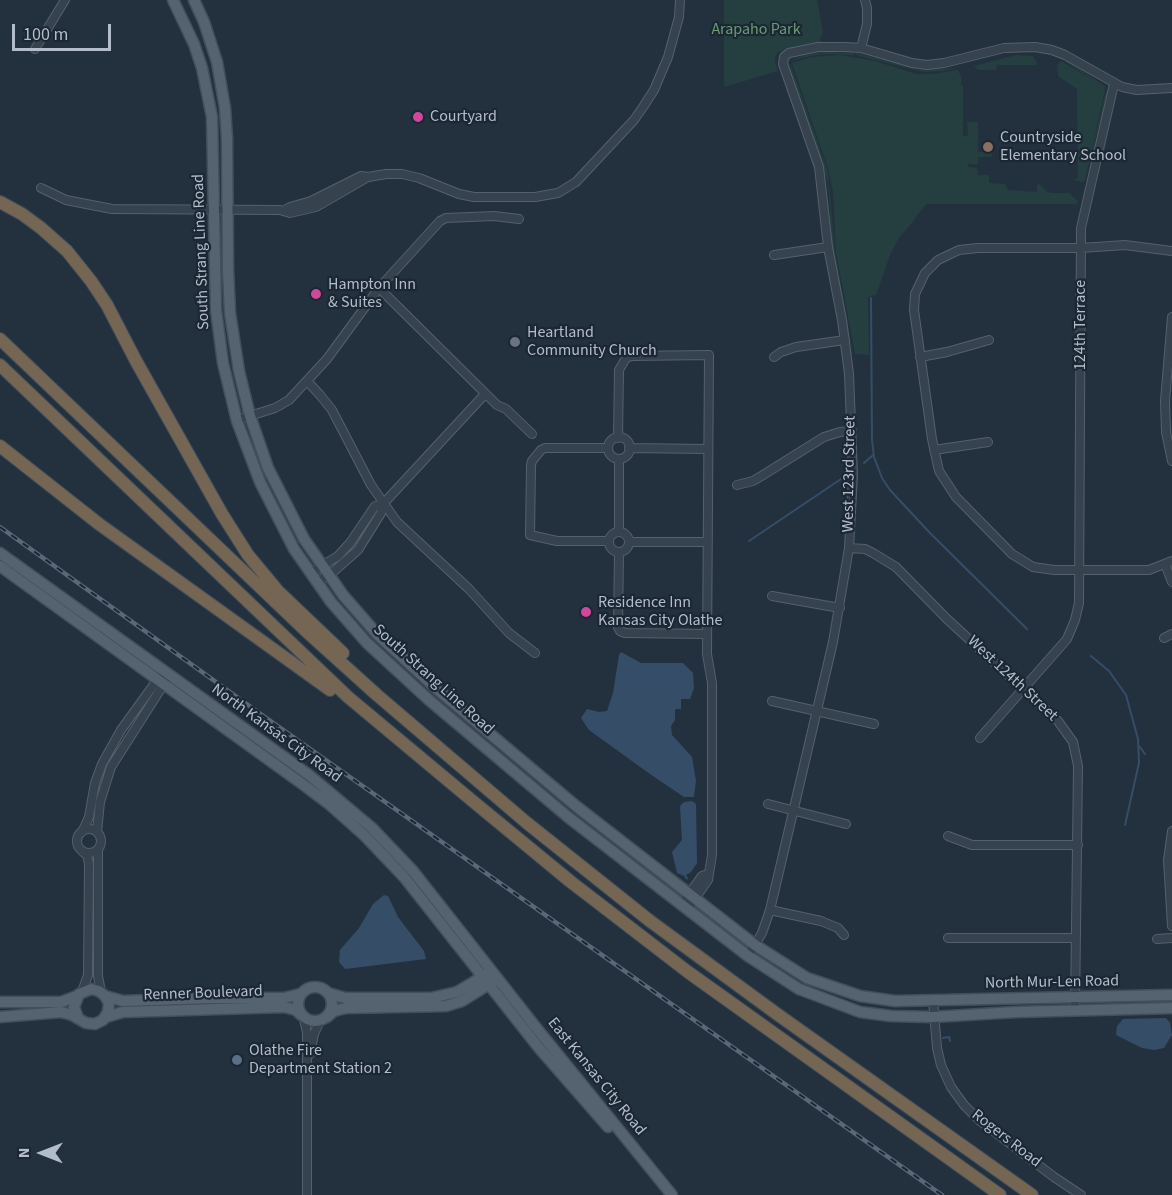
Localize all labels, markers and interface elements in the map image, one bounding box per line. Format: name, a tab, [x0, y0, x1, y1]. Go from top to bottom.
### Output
scale bar	[15, 12, 114, 50]
park label: Arapaho Park	[711, 20, 801, 40]
text: 100 m	[23, 22, 68, 47]
place label: Courtyard	[430, 107, 497, 127]
marker: Courtyard	[411, 110, 425, 124]
place label: Countryside Elementary School	[1000, 128, 1126, 166]
marker: Countryside Elementary School	[981, 140, 995, 154]
street label: South Strang Line Road	[190, 174, 214, 330]
place label: Hampton Inn & Suites	[328, 275, 416, 313]
street label: 124th Terrace	[1071, 280, 1091, 370]
marker: Hampton Inn & Suites	[309, 287, 323, 301]
place label: Heartland Community Church	[527, 323, 657, 361]
marker: Heartland Community Church	[508, 335, 522, 349]
street label: West 123rd Street	[839, 415, 861, 533]
place label: Residence Inn Kansas City Olathe	[598, 593, 723, 631]
marker: Residence Inn Kansas City Olathe	[579, 605, 593, 619]
street label: South Strang Line Road	[369, 621, 497, 739]
street label: West 124th Street	[963, 632, 1061, 726]
street label: North Kansas City Road	[207, 680, 345, 788]
street label: North Mur-Len Road	[985, 972, 1119, 994]
street label: Renner Boulevard	[143, 982, 263, 1006]
street label: East Kansas City Road	[543, 1014, 649, 1140]
place label: Olathe Fire Department Station 2	[249, 1041, 392, 1079]
marker: Olathe Fire Department Station 2	[230, 1053, 244, 1067]
street label: Rogers Road	[967, 1106, 1045, 1172]
north arrow	[12, 1123, 72, 1183]
text: N	[13, 1148, 35, 1158]

